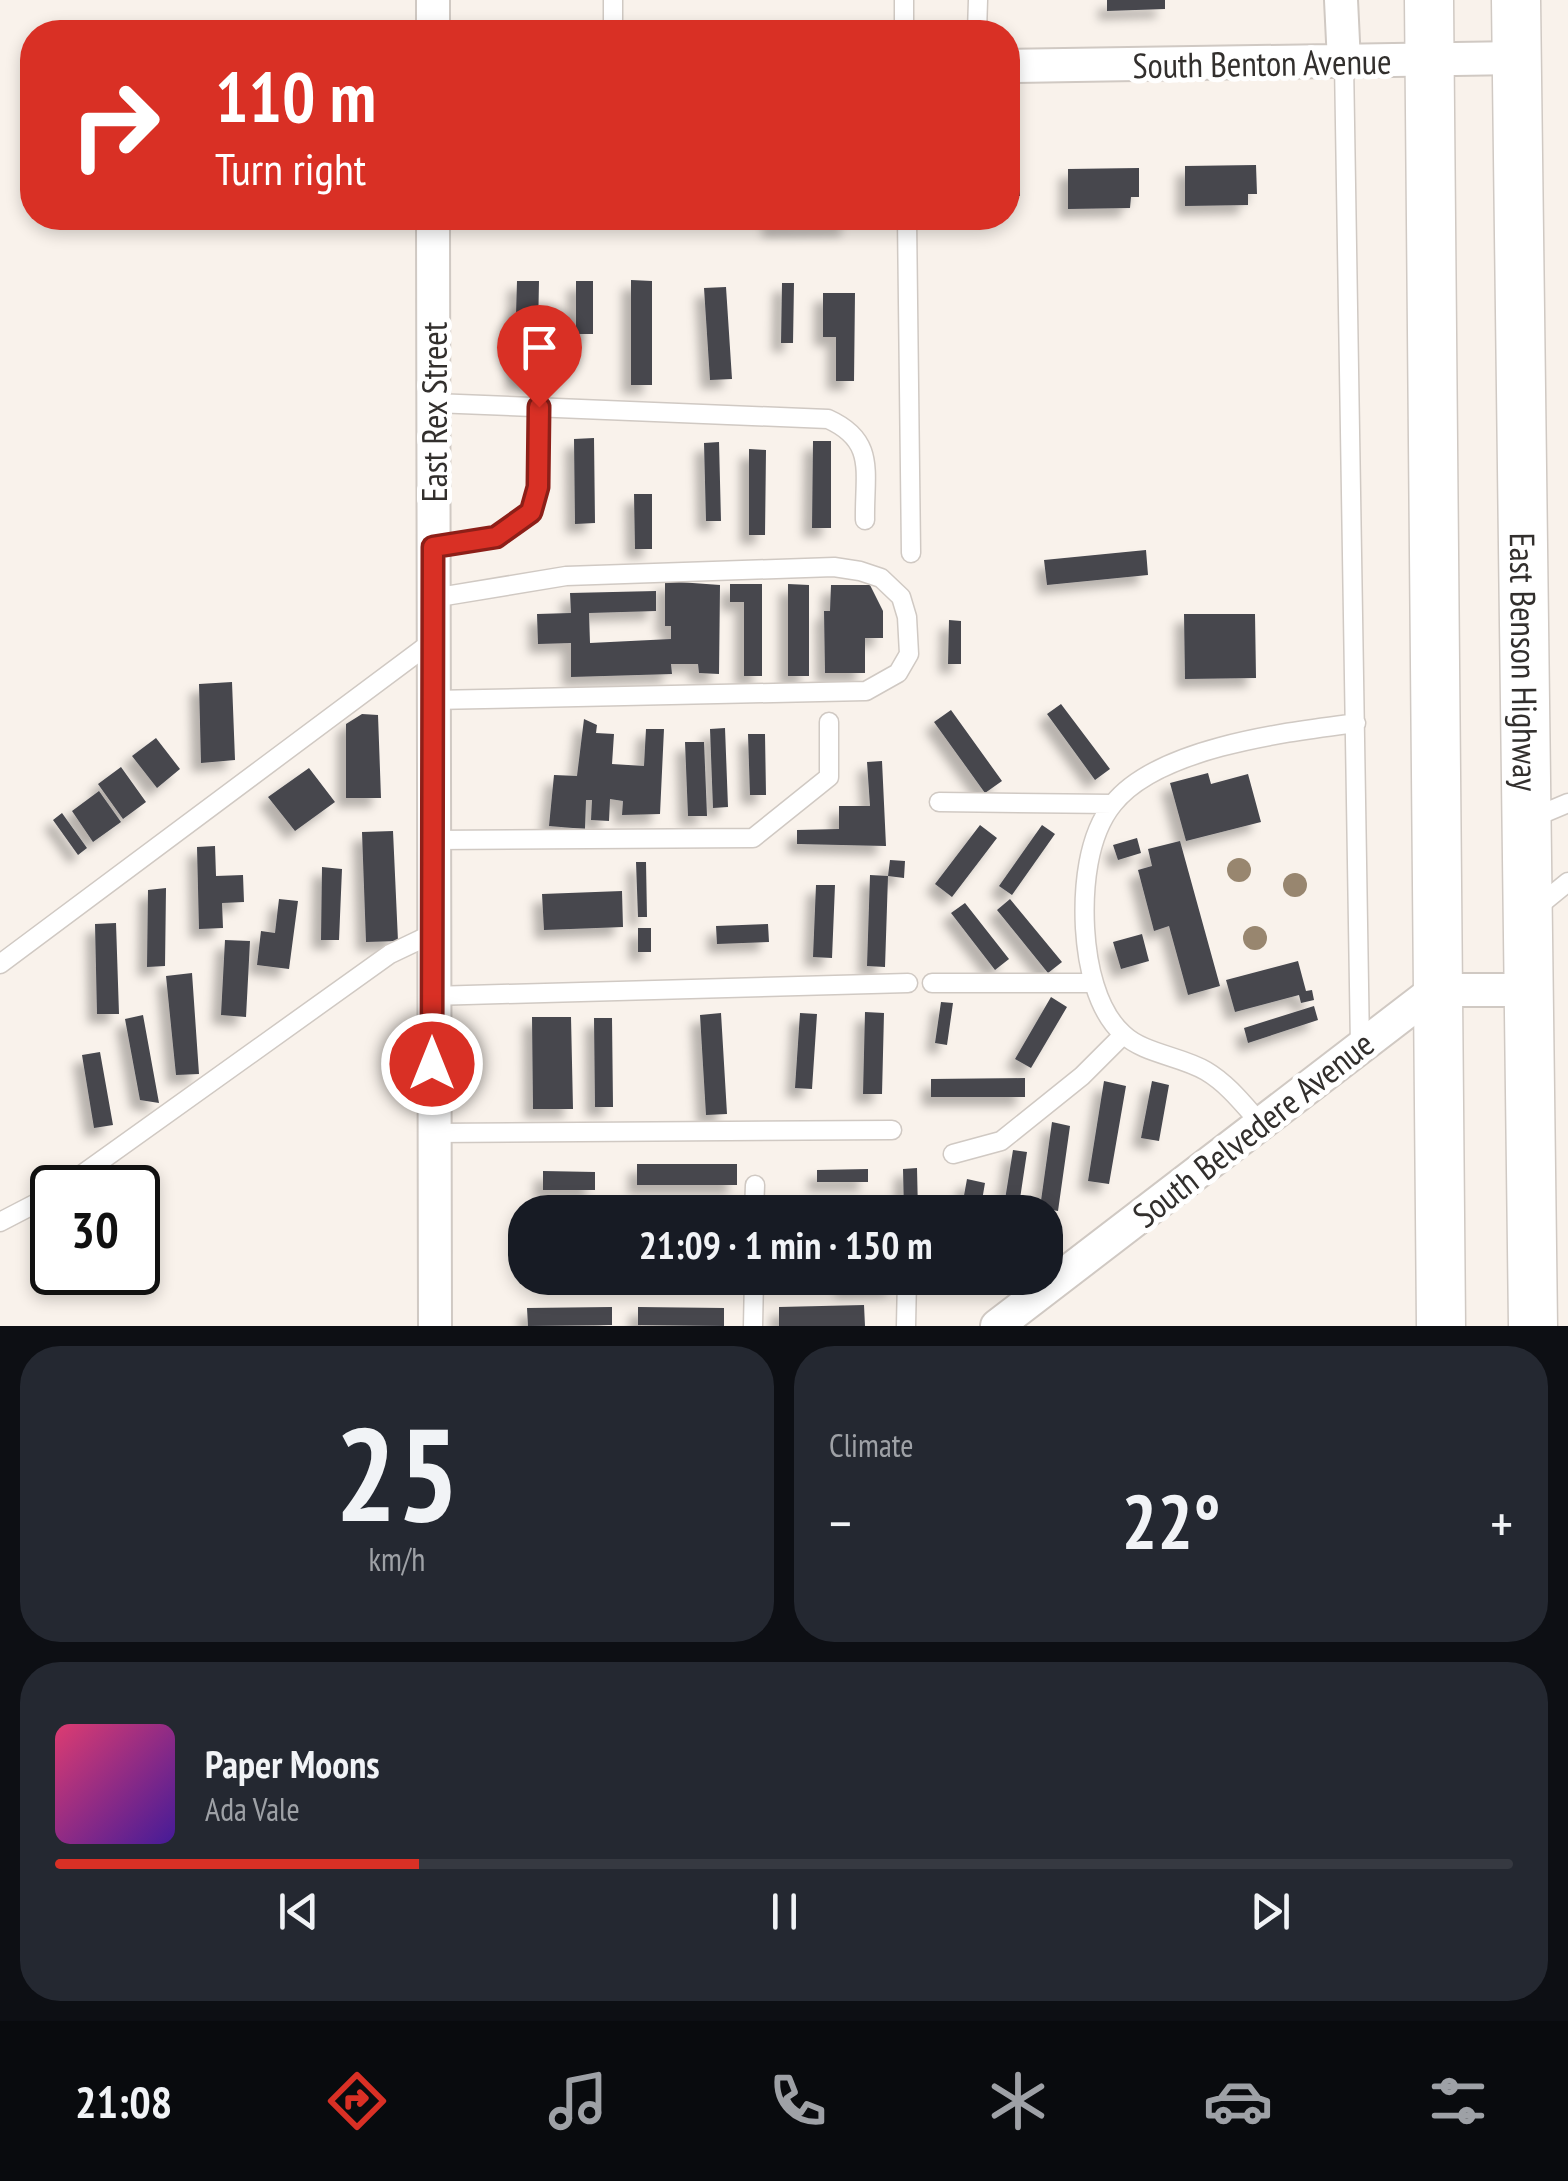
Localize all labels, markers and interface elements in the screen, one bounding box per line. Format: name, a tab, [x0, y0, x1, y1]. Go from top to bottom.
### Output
street label: South Benton Avenue	[1132, 38, 1392, 88]
text: 110 m	[215, 51, 376, 141]
icon: right	[50, 60, 180, 190]
text: Turn right	[215, 139, 366, 197]
pin	[497, 305, 582, 408]
icon: arrive	[512, 320, 567, 375]
street label: East Rex Street	[411, 321, 457, 502]
street label: East Benson Highway	[1500, 532, 1549, 792]
position arrow	[380, 1012, 484, 1116]
street label: South Belvedere Avenue	[1123, 1021, 1383, 1237]
speed limit sign: 30	[30, 1165, 160, 1295]
text: 21:09 · 1 min · 150 m	[639, 1220, 932, 1269]
text: 25	[335, 1389, 459, 1557]
text: Climate	[829, 1424, 913, 1466]
text: 22°	[1121, 1473, 1221, 1570]
text: −	[829, 1487, 852, 1558]
text: +	[1490, 1487, 1513, 1558]
text: km/h	[369, 1538, 425, 1580]
text: Paper Moons	[205, 1739, 380, 1788]
text: Ada Vale	[205, 1788, 300, 1830]
icon: previous	[271, 1884, 326, 1939]
icon: pause	[757, 1884, 812, 1939]
icon: next	[1243, 1884, 1298, 1939]
icon: directions	[322, 2066, 392, 2136]
icon: music	[543, 2066, 613, 2136]
icon: phone	[763, 2066, 833, 2136]
icon: climate	[983, 2066, 1053, 2136]
icon: car	[1203, 2066, 1273, 2136]
icon: filters	[1423, 2066, 1493, 2136]
text: 21:08	[75, 2072, 172, 2130]

